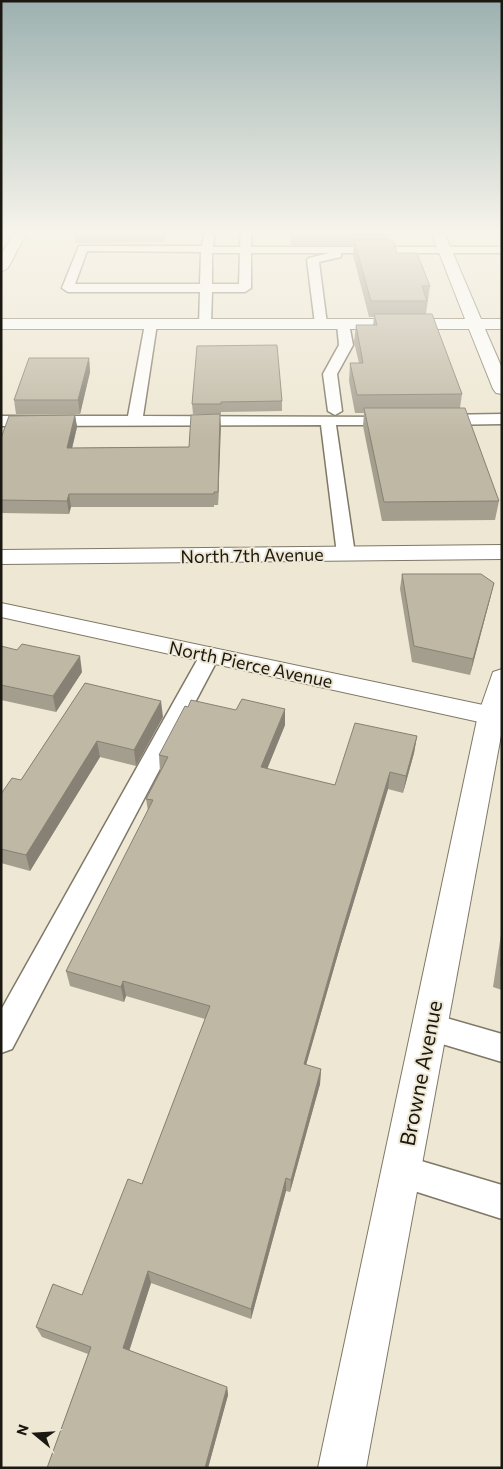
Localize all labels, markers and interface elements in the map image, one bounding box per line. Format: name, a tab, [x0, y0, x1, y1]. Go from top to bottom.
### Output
street label: North 7th Avenue	[180, 543, 324, 567]
street label: North Pierce Avenue	[167, 636, 335, 692]
street label: Browne Avenue	[394, 998, 446, 1148]
north arrow	[10, 1409, 60, 1459]
text: N	[12, 1422, 32, 1437]

